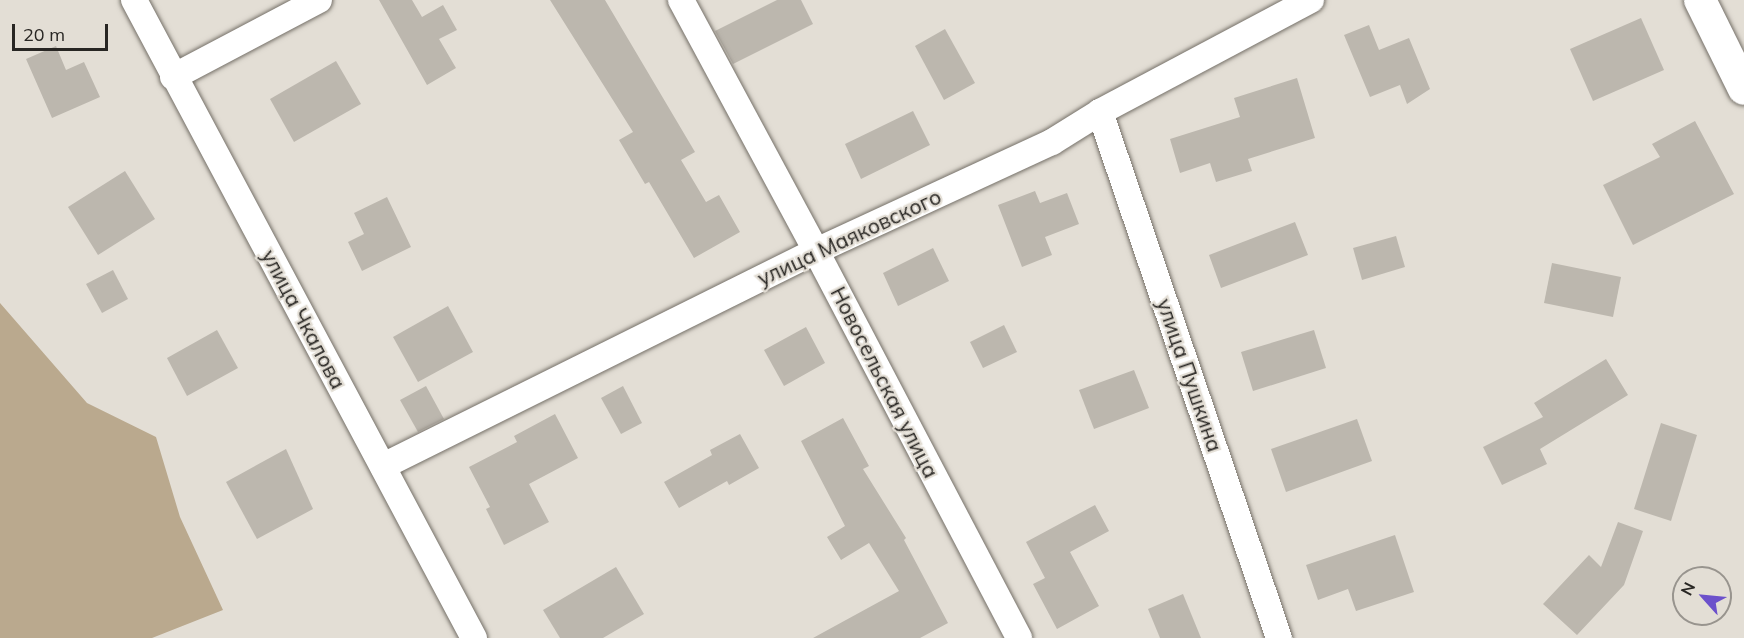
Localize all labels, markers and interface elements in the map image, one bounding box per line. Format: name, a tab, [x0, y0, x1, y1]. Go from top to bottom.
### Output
scale bar	[15, 12, 111, 50]
text: 20 m	[23, 23, 65, 46]
street label: улица Маяковского	[753, 183, 945, 291]
street label: улица Чкалова	[257, 245, 351, 393]
street label: Новосельская улица	[826, 282, 944, 482]
street label: улица Пушкина	[1152, 295, 1228, 455]
north arrow	[1672, 566, 1732, 626]
text: N	[1676, 579, 1699, 599]

